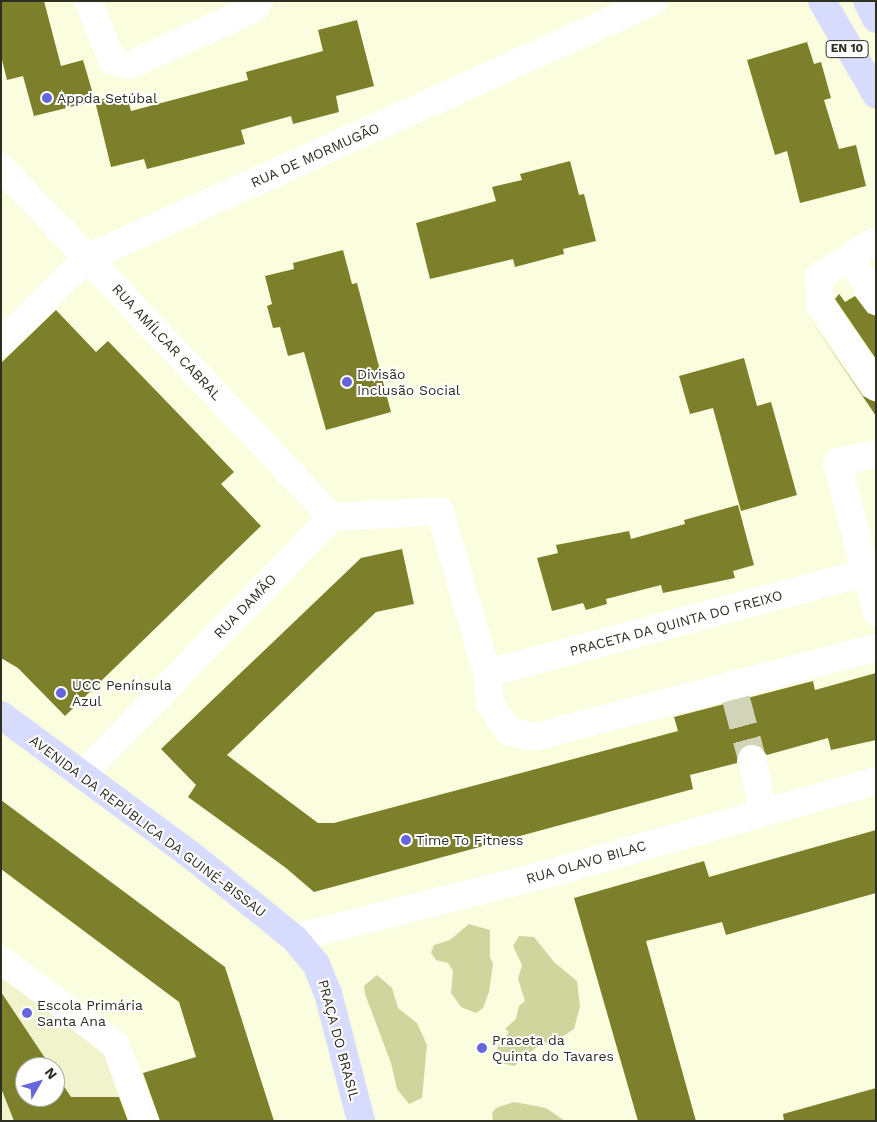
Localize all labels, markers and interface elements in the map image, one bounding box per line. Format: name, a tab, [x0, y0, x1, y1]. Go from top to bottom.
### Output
road number: EN 10	[824, 40, 870, 59]
place label: Appda Setúbal	[57, 90, 158, 106]
marker: Appda Setúbal	[41, 92, 53, 104]
street label: RUA DE MORMUGÃO	[248, 119, 382, 191]
street label: RUA AMÍLCAR CABRAL	[108, 280, 226, 404]
place label: Divisão Inclusão Social	[357, 366, 460, 398]
marker: Divisão Inclusão Social	[341, 376, 353, 388]
street label: RUA DAMÃO	[210, 570, 280, 642]
street label: PRACETA DA QUINTA DO FREIXO	[567, 586, 785, 660]
place label: UCC Península Azul	[72, 677, 172, 710]
marker: UCC Península Azul	[54, 686, 68, 700]
street label: AVENIDA DA REPÚBLICA DA GUINÉ-BISSAU	[26, 731, 270, 921]
place label: Time To Fitness	[416, 832, 524, 848]
marker: Time To Fitness	[400, 834, 412, 846]
street label: RUA OLAVO BILAC	[524, 837, 648, 887]
street label: PRAÇA DO BRASIL	[315, 978, 363, 1102]
place label: Escola Primária Santa Ana	[37, 997, 143, 1030]
marker: Escola Primária Santa Ana	[21, 1007, 33, 1019]
place label: Praceta da Quinta do Tavares	[492, 1032, 615, 1064]
marker: Praceta da Quinta do Tavares	[476, 1042, 488, 1054]
north arrow	[15, 1057, 65, 1107]
text: N	[42, 1064, 61, 1082]

